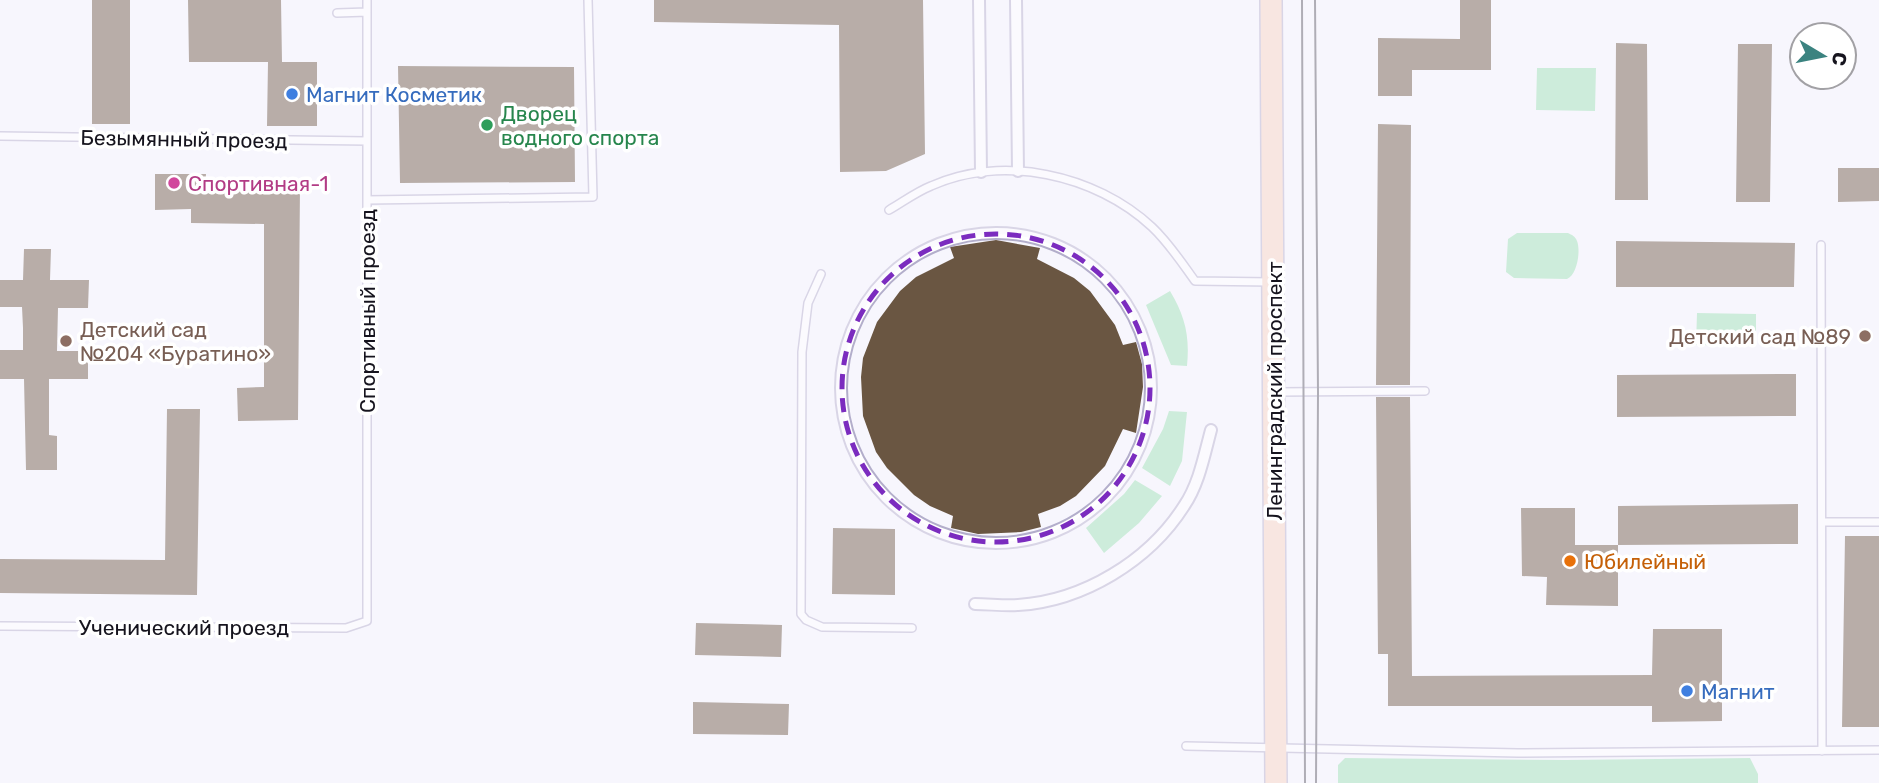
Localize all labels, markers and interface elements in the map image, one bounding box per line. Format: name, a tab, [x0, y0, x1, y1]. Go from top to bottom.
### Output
north arrow	[1788, 21, 1858, 91]
text: С	[1827, 50, 1852, 67]
place label: Магнит Косметик	[306, 82, 482, 107]
marker: Магнит Косметик	[284, 86, 300, 102]
place label: Дворец водного спорта	[501, 101, 659, 150]
marker: Дворец водного спорта	[479, 117, 495, 133]
street label: Безымянный проезд	[80, 125, 288, 153]
place label: Спортивная-1	[188, 171, 329, 196]
marker: Спортивная-1	[166, 175, 182, 191]
street label: Спортивный проезд	[355, 209, 380, 413]
street label: Ленинградский проспект	[1262, 261, 1287, 521]
place label: Детский сад №204 «Буратино»	[80, 317, 271, 366]
place label: Детский сад №89	[1669, 324, 1851, 349]
marker: Детский сад №89	[1857, 328, 1873, 344]
marker: Детский сад №204 «Буратино»	[58, 333, 74, 349]
place label: Юбилейный	[1584, 549, 1706, 574]
marker: Юбилейный	[1562, 553, 1578, 569]
street label: Ученический проезд	[79, 615, 289, 640]
place label: Магнит	[1701, 679, 1775, 704]
marker: Магнит	[1679, 683, 1695, 699]

